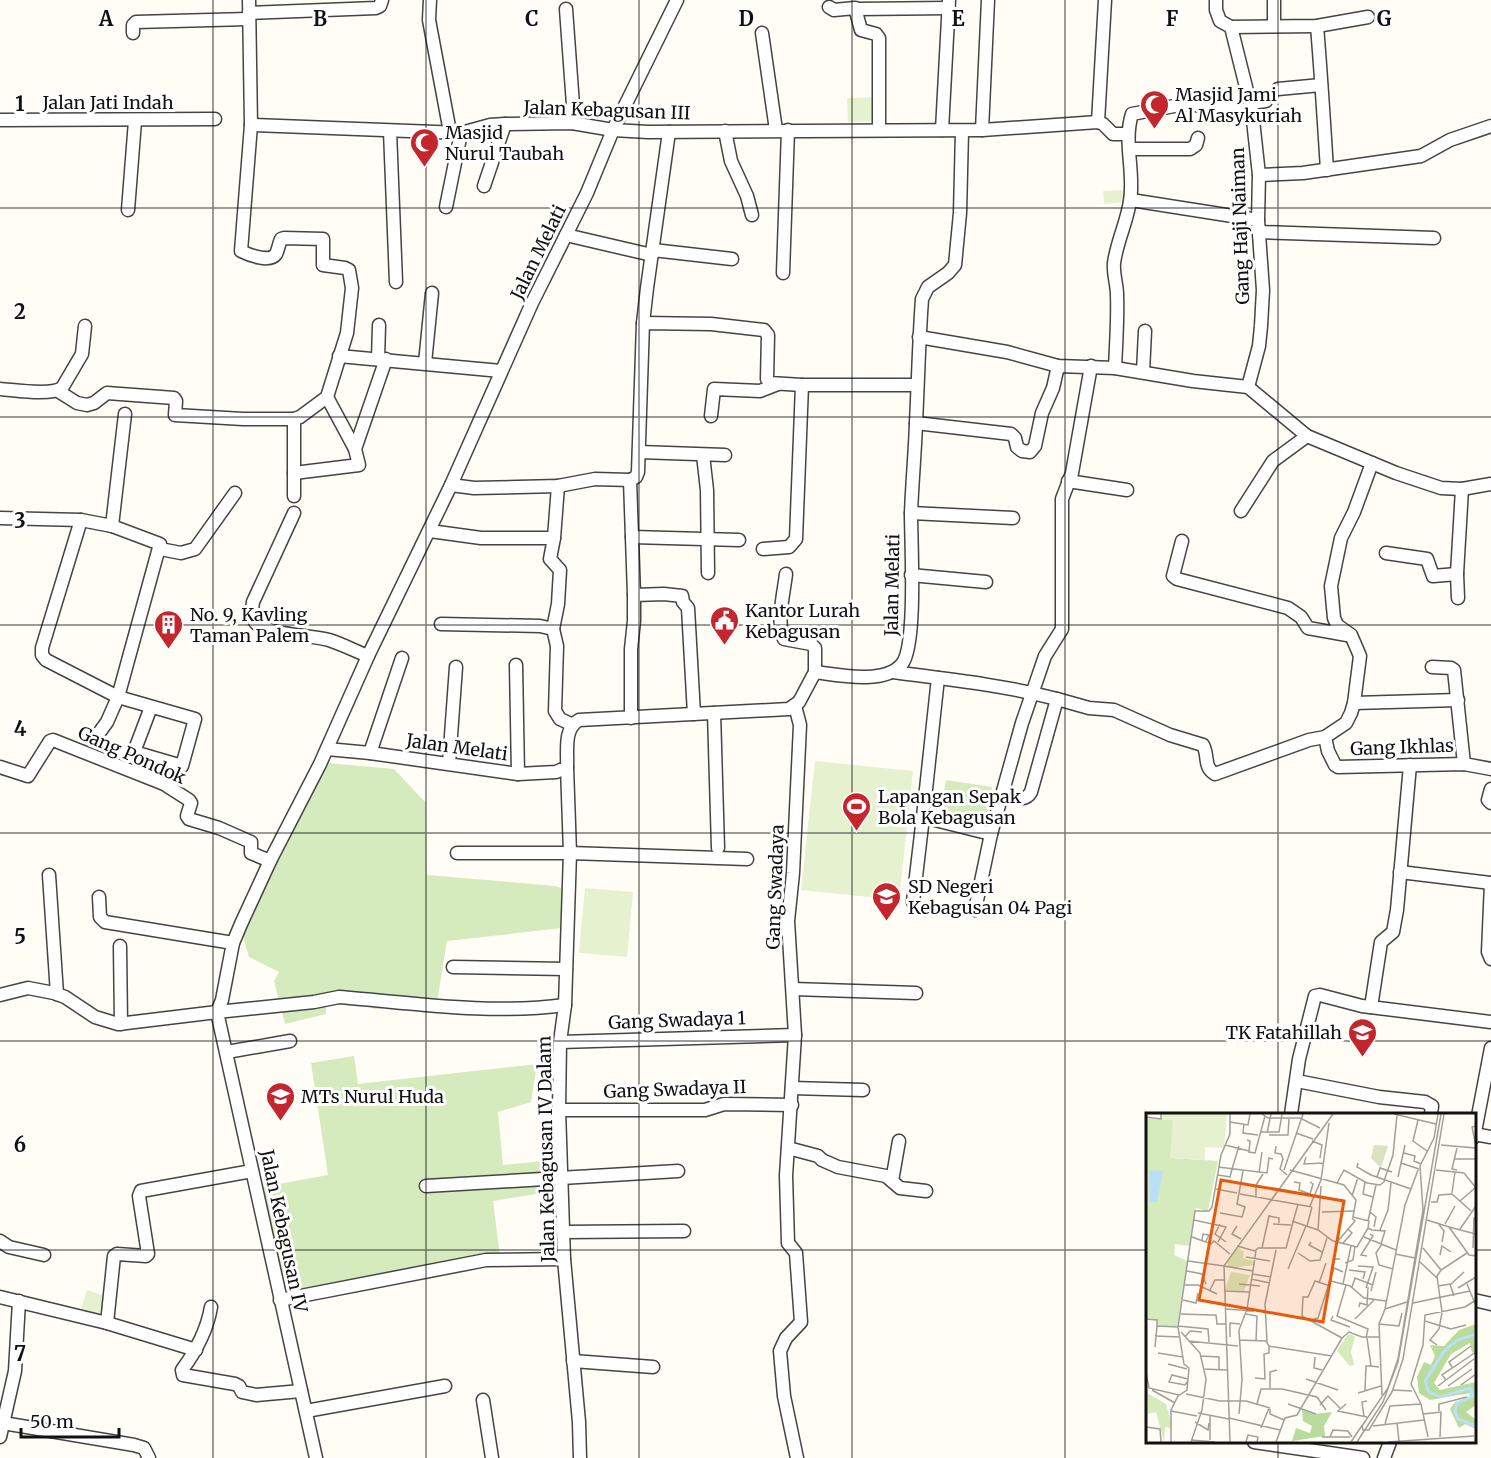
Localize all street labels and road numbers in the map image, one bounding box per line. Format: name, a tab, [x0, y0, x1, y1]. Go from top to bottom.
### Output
street label: Jalan Jati Indah	[41, 91, 174, 114]
street label: Jalan Kebagusan III	[522, 96, 691, 124]
street label: Gang Haji Naiman	[1226, 147, 1254, 305]
street label: Jalan Melati	[505, 201, 571, 304]
street label: Jalan Melati	[880, 533, 904, 637]
street label: Gang Pondok	[74, 721, 190, 789]
street label: Jalan Melati	[404, 728, 509, 766]
street label: Gang Ikhlas	[1350, 734, 1454, 760]
street label: Gang Swadaya	[761, 824, 789, 950]
street label: Gang Swadaya 1	[608, 1006, 746, 1034]
street label: Jalan Kebagusan IV Dalam	[533, 1035, 559, 1263]
street label: Gang Swadaya II	[603, 1075, 747, 1103]
street label: Jalan Kebagusan IV	[255, 1146, 313, 1316]

